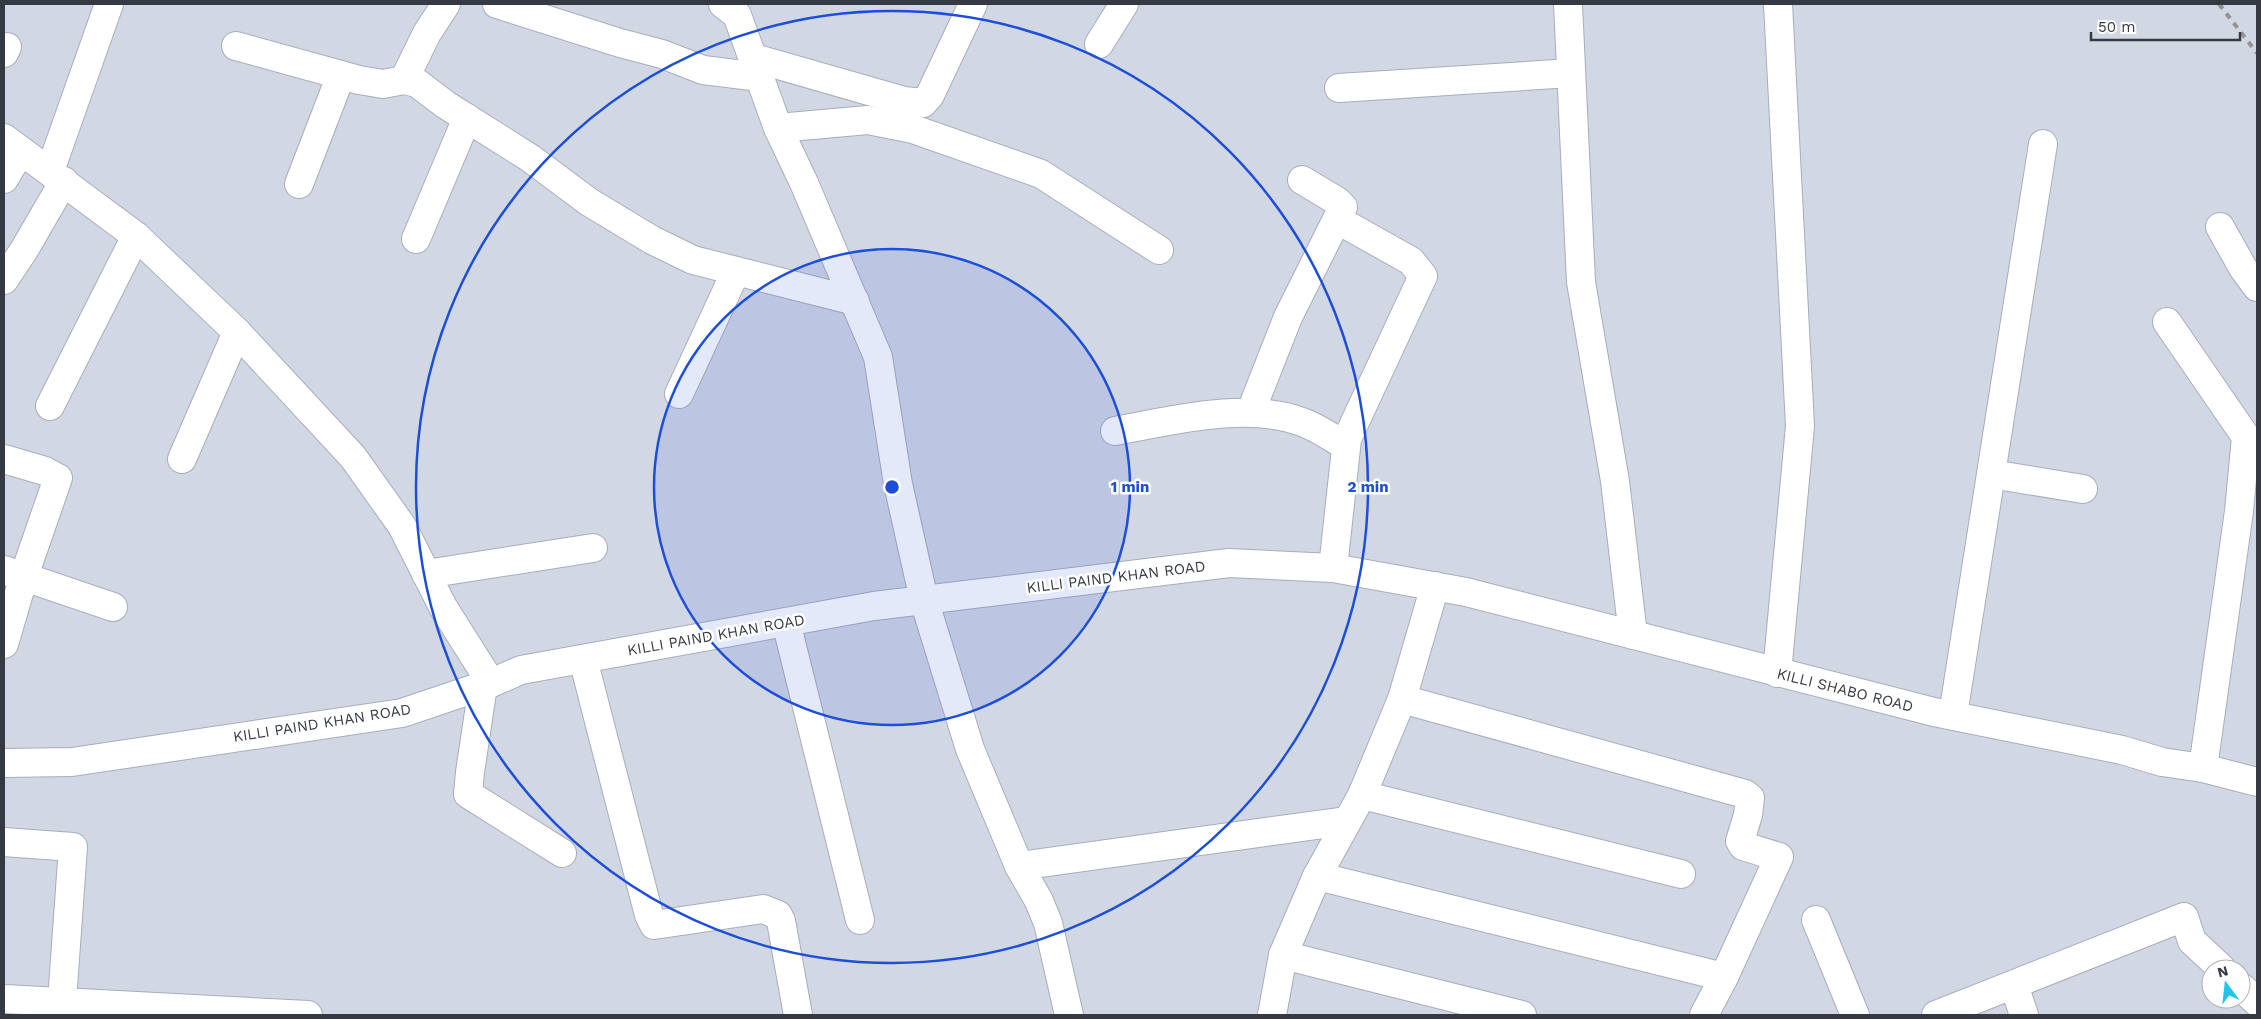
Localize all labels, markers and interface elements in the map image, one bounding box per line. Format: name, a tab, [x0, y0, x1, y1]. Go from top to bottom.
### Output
scale bar	[2091, 10, 2240, 42]
text: 50 m	[2098, 18, 2135, 36]
centre of rings	[883, 478, 901, 496]
text: 1 min	[1111, 478, 1149, 496]
text: 2 min	[1347, 478, 1389, 496]
street label: KILLI PAIND KHAN ROAD	[1026, 557, 1206, 597]
street label: KILLI PAIND KHAN ROAD	[626, 611, 806, 659]
street label: KILLI SHABO ROAD	[1775, 664, 1915, 716]
street label: KILLI PAIND KHAN ROAD	[232, 700, 412, 746]
north arrow	[2201, 959, 2251, 1009]
text: N	[2216, 962, 2230, 981]

